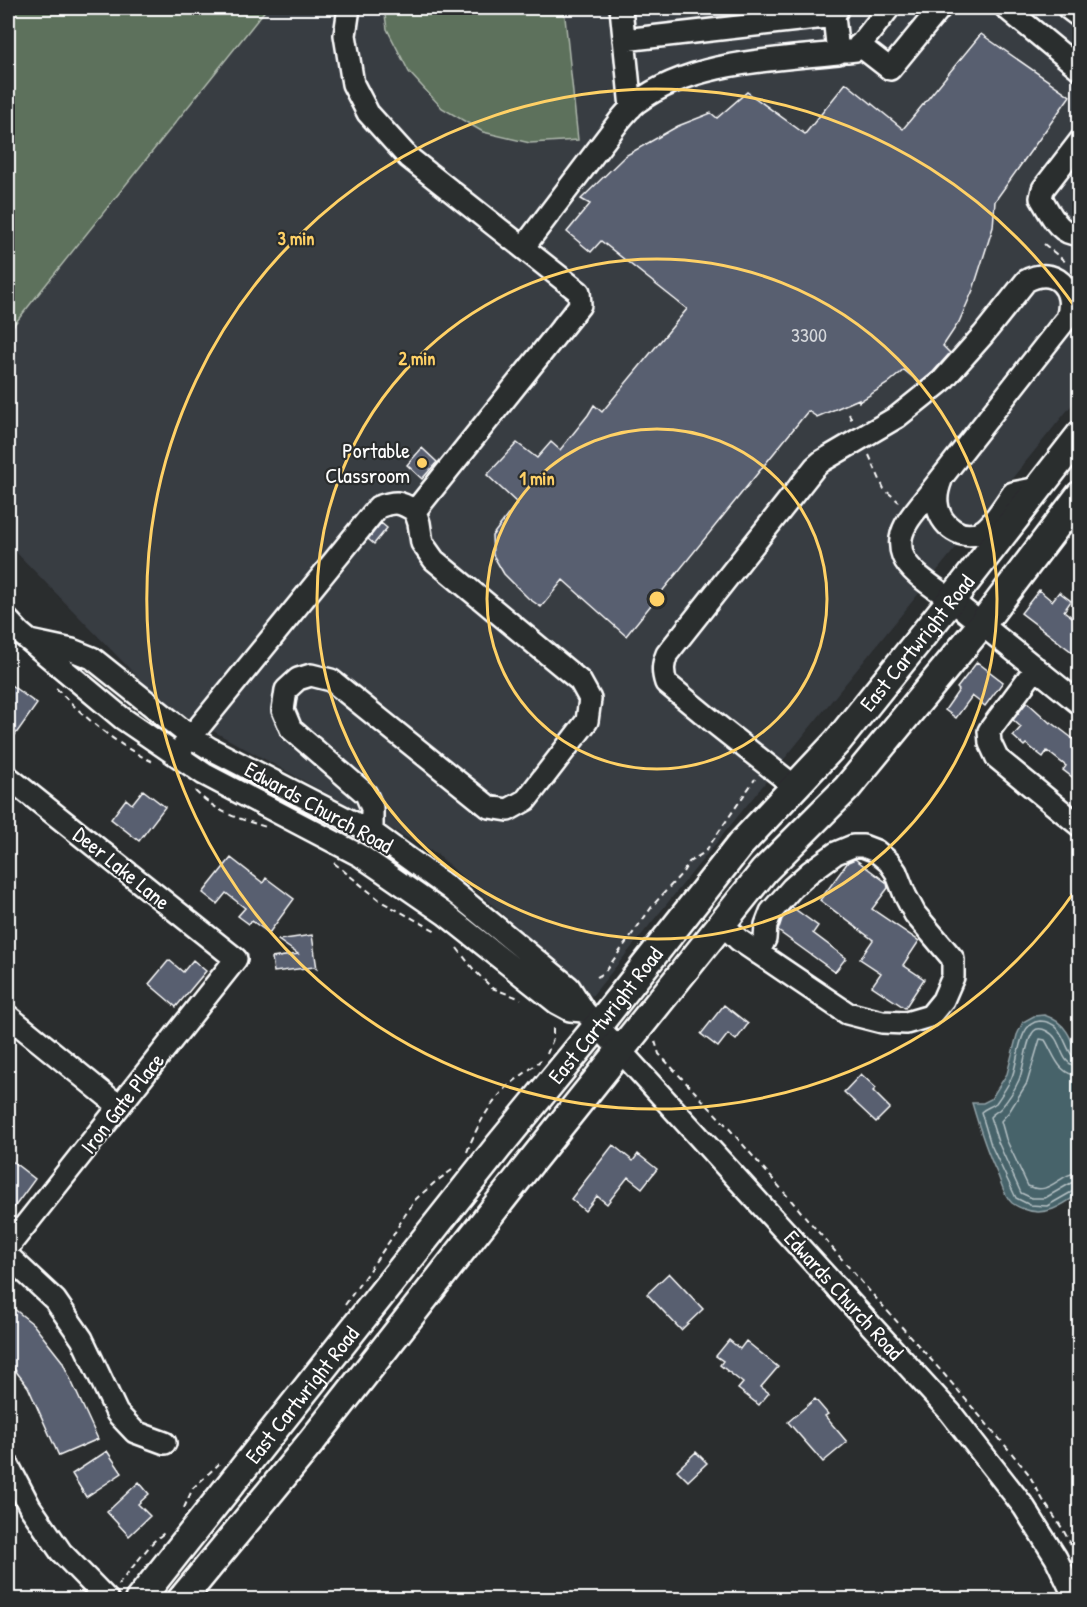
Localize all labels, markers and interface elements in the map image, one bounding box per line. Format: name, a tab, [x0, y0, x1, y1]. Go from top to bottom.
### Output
text: 3 min	[278, 226, 314, 251]
house number: 3300	[791, 321, 827, 348]
text: 2 min	[399, 346, 435, 371]
place label: Portable Classroom	[325, 435, 410, 490]
marker: Portable Classroom	[415, 456, 429, 470]
text: 1 min	[519, 466, 555, 491]
street label: East Cartwright Road	[853, 568, 981, 717]
centre of rings	[647, 589, 667, 609]
street label: Edwards Church Road	[240, 754, 399, 860]
street label: Deer Lake Lane	[67, 820, 177, 917]
street label: East Cartwright Road	[541, 940, 670, 1090]
street label: Iron Gate Place	[73, 1046, 171, 1160]
street label: Edwards Church Road	[778, 1224, 911, 1367]
street label: East Cartwright Road	[238, 1319, 366, 1470]

